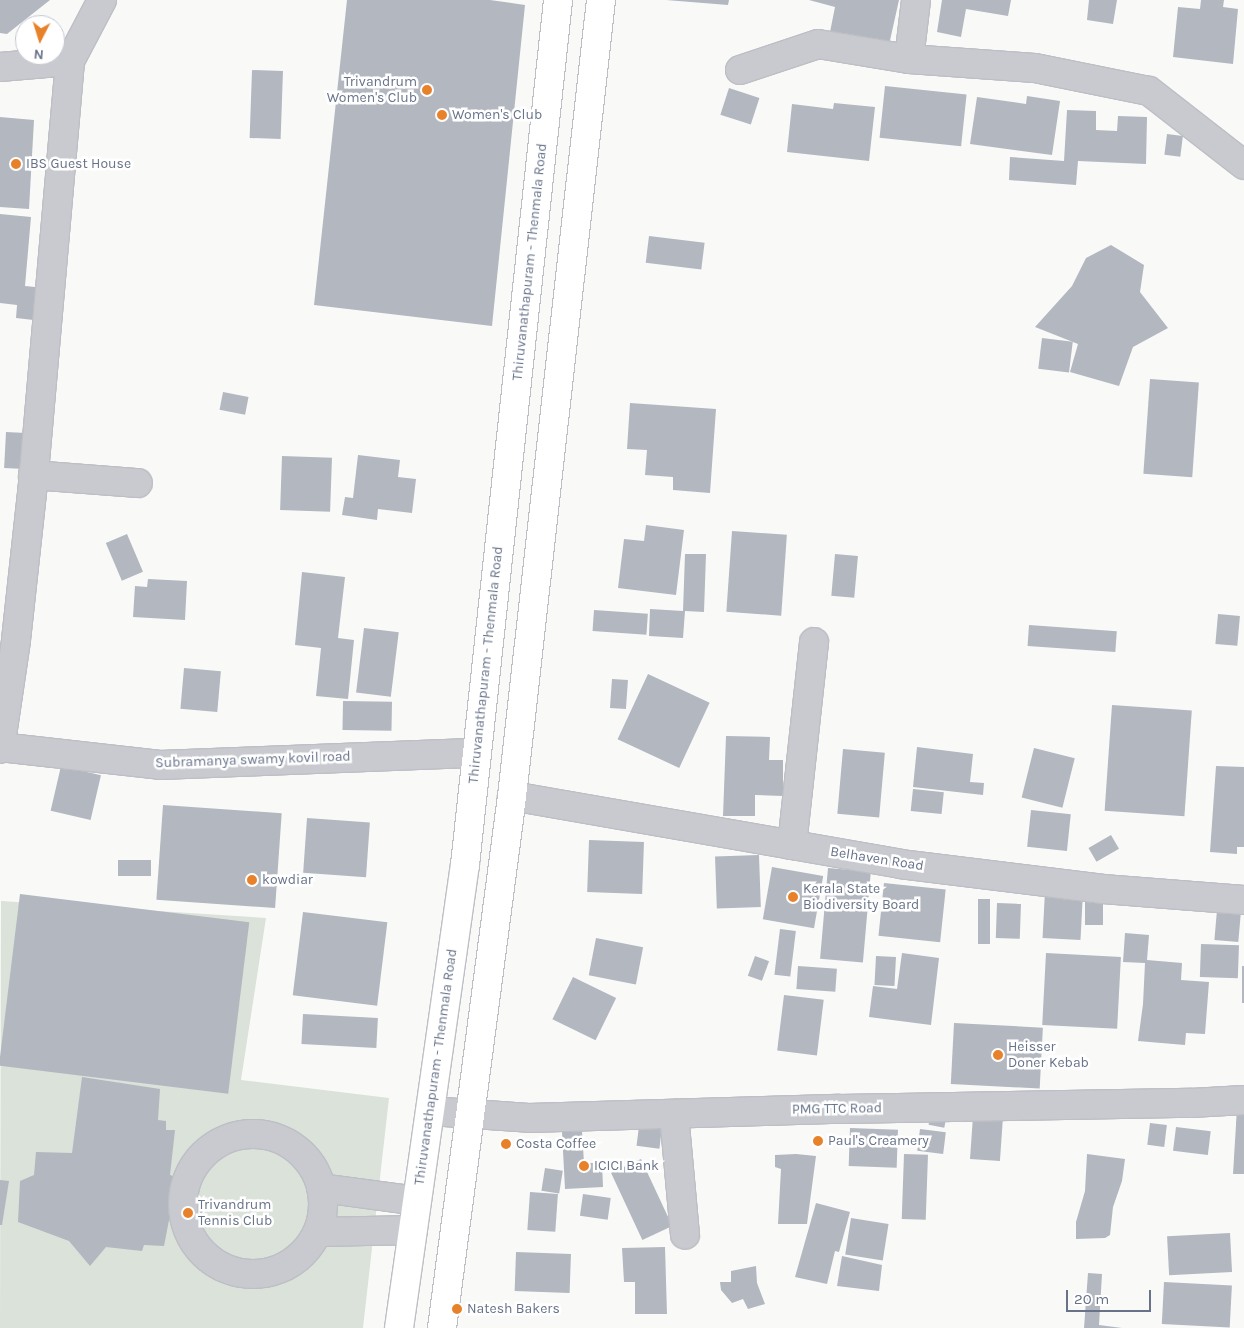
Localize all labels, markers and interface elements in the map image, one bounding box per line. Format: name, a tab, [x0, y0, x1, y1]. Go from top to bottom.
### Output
north arrow	[15, 15, 65, 65]
text: N	[33, 46, 44, 63]
place label: Trivandrum Women's Club	[327, 74, 417, 106]
marker: Trivandrum Women's Club	[421, 84, 433, 96]
place label: Women's Club	[452, 107, 542, 123]
marker: Women's Club	[436, 109, 448, 121]
street label: Thiruvanathapuram - Thenmala Road	[509, 142, 551, 382]
place label: IBS Guest House	[26, 156, 131, 172]
marker: IBS Guest House	[10, 158, 22, 170]
street label: Thiruvanathapuram - Thenmala Road	[465, 545, 507, 785]
street label: Subramanya swamy kovil road	[155, 748, 351, 772]
street label: Belhaven Road	[829, 843, 925, 875]
place label: kowdiar	[262, 872, 313, 888]
marker: kowdiar	[246, 874, 258, 886]
place label: Kerala State Biodiversity Board	[803, 881, 919, 914]
marker: Kerala State Biodiversity Board	[787, 891, 799, 903]
street label: Thiruvanathapuram - Thenmala Road	[411, 948, 461, 1186]
place label: Heisser Doner Kebab	[1008, 1039, 1089, 1072]
marker: Heisser Doner Kebab	[992, 1049, 1004, 1061]
street label: PMG TTC Road	[792, 1100, 882, 1118]
place label: Paul's Creamery	[828, 1133, 929, 1149]
marker: Paul's Creamery	[812, 1135, 824, 1147]
place label: Costa Coffee	[516, 1136, 596, 1152]
marker: Costa Coffee	[500, 1138, 512, 1150]
place label: ICICI Bank	[594, 1158, 659, 1174]
marker: ICICI Bank	[578, 1160, 590, 1172]
place label: Trivandrum Tennis Club	[198, 1197, 272, 1230]
marker: Trivandrum Tennis Club	[182, 1207, 194, 1219]
scale bar	[1069, 1280, 1154, 1312]
text: 20 m	[1074, 1290, 1109, 1308]
place label: Natesh Bakers	[467, 1301, 560, 1317]
marker: Natesh Bakers	[451, 1303, 463, 1315]

